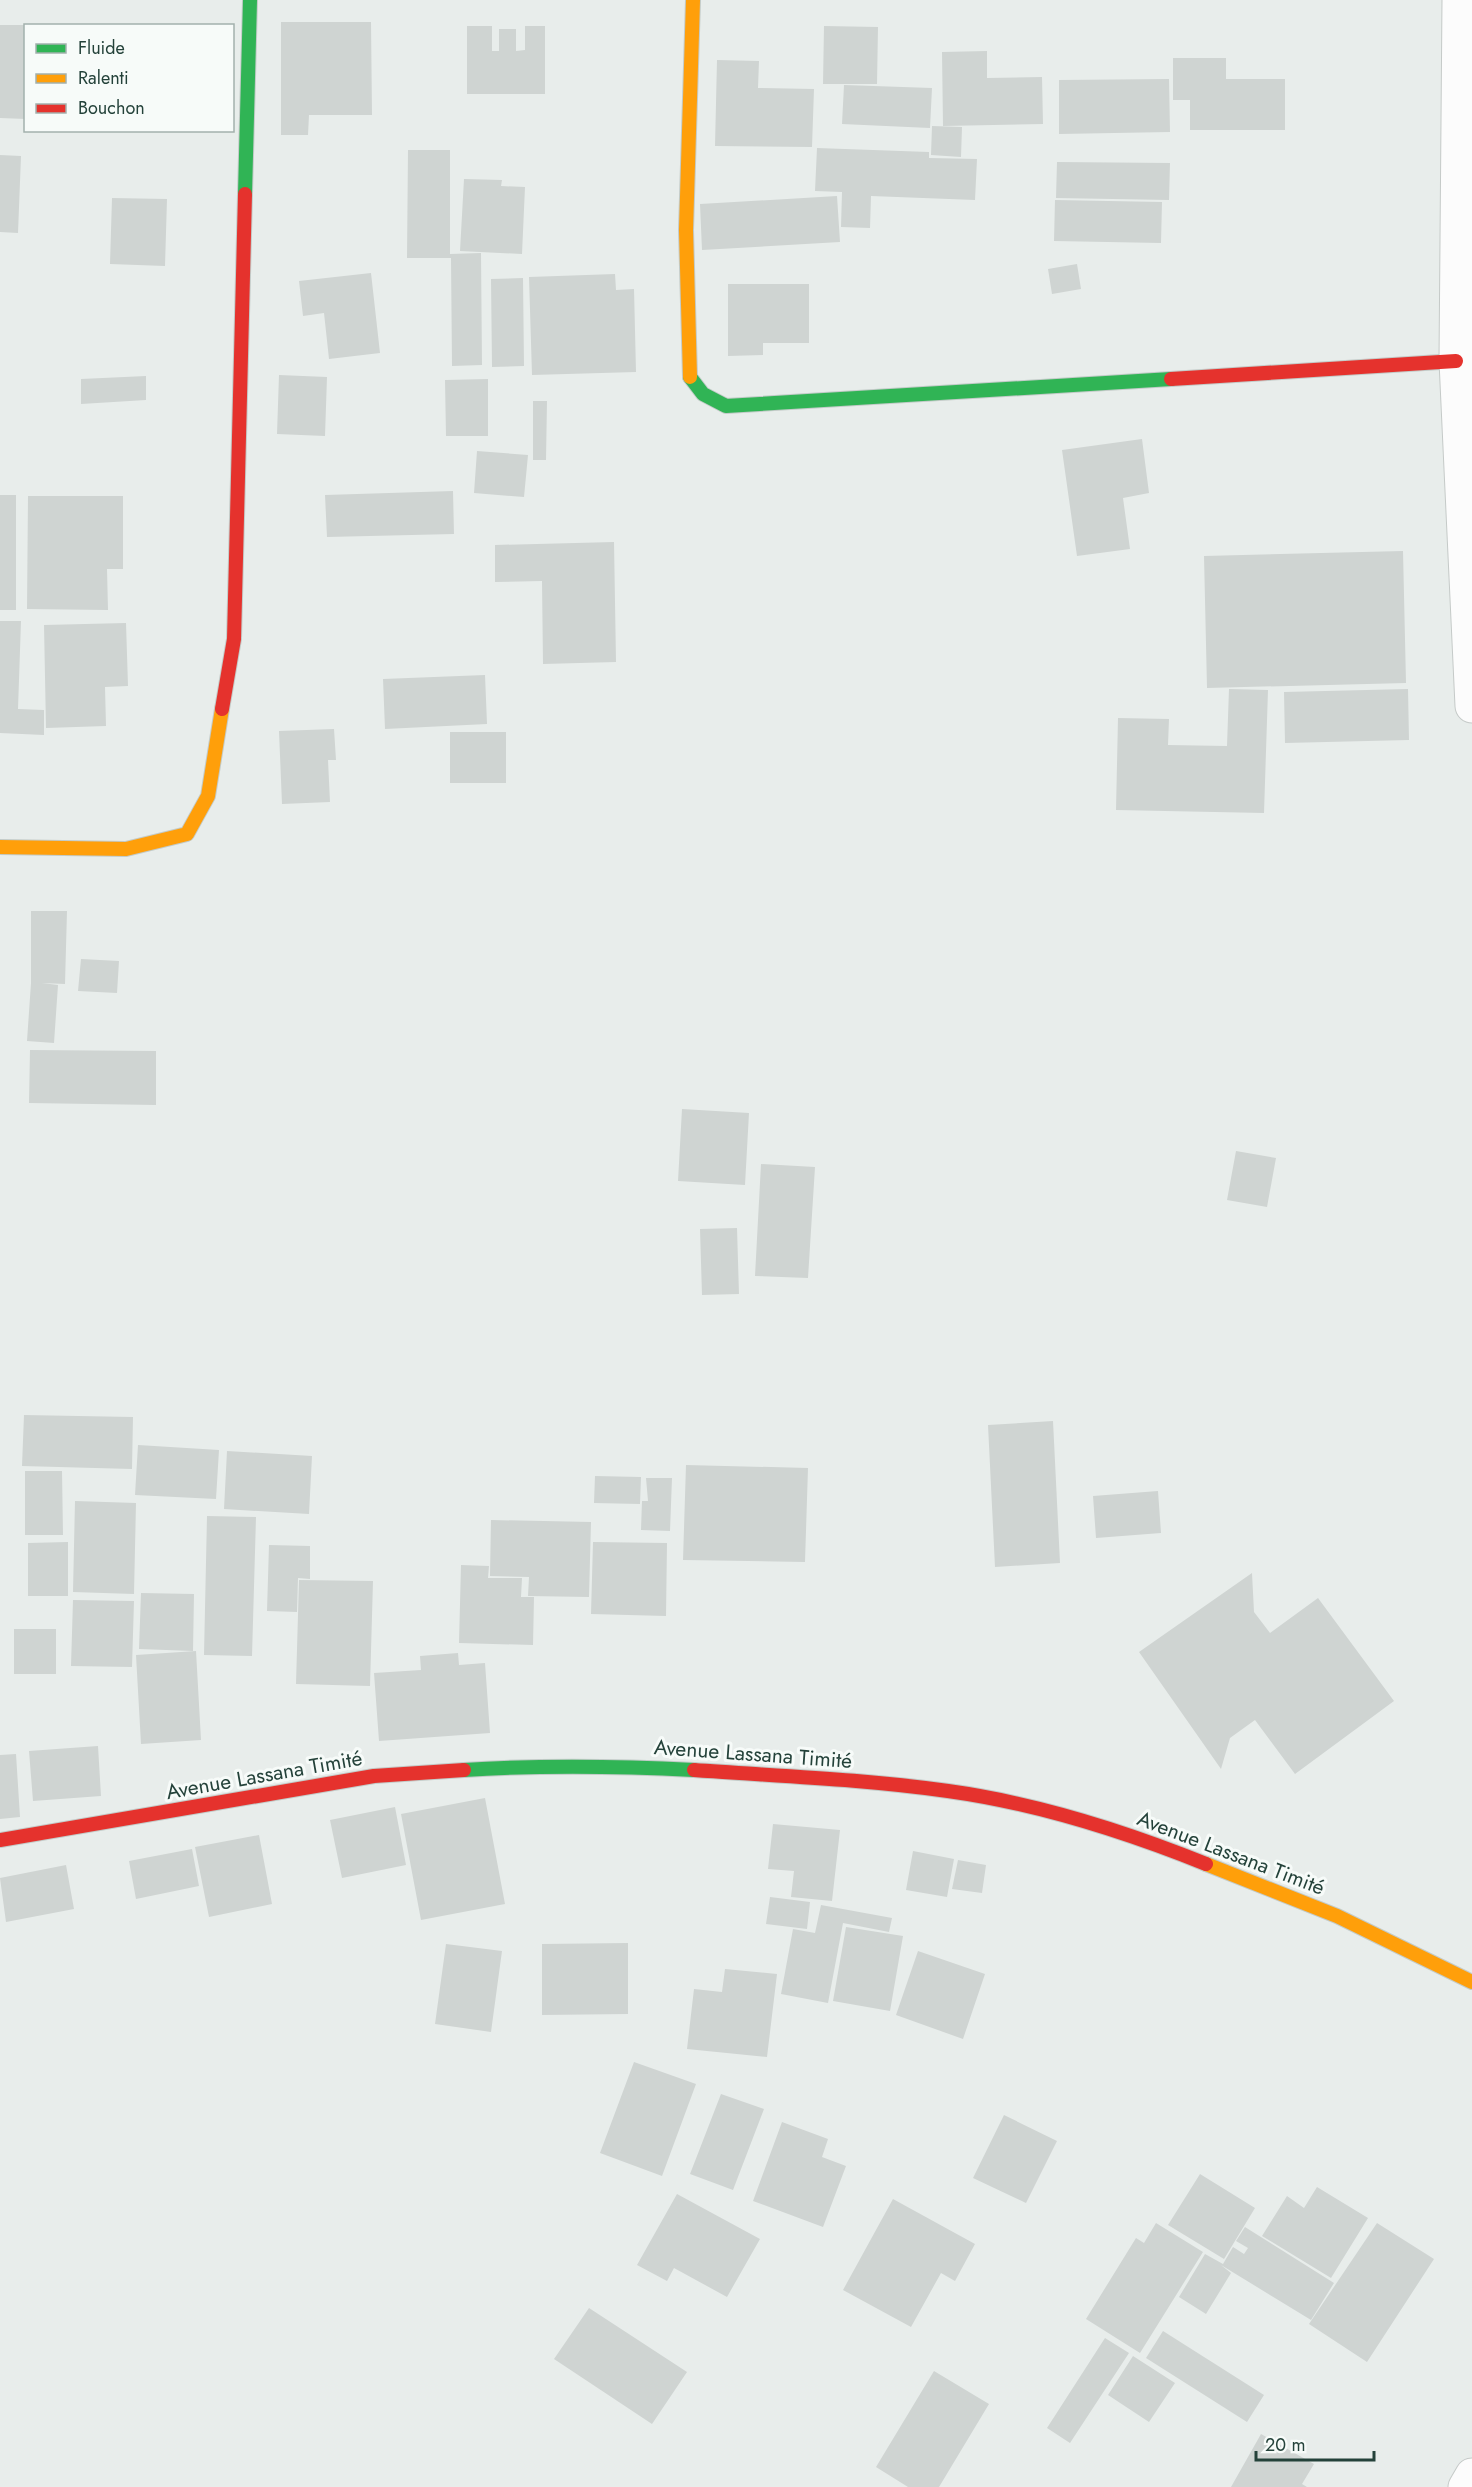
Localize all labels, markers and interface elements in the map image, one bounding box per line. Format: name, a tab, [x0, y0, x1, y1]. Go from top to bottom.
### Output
legend	[24, 24, 234, 132]
text: Fluide	[78, 35, 125, 61]
text: Ralenti	[78, 65, 129, 91]
text: Bouchon	[78, 95, 145, 121]
street label: Avenue Lassana Timité	[653, 1732, 853, 1776]
street label: Avenue Lassana Timité	[164, 1743, 365, 1807]
street label: Avenue Lassana Timité	[1133, 1803, 1329, 1903]
scale bar	[1256, 2424, 1374, 2462]
text: 20 m	[1265, 2432, 1305, 2458]

